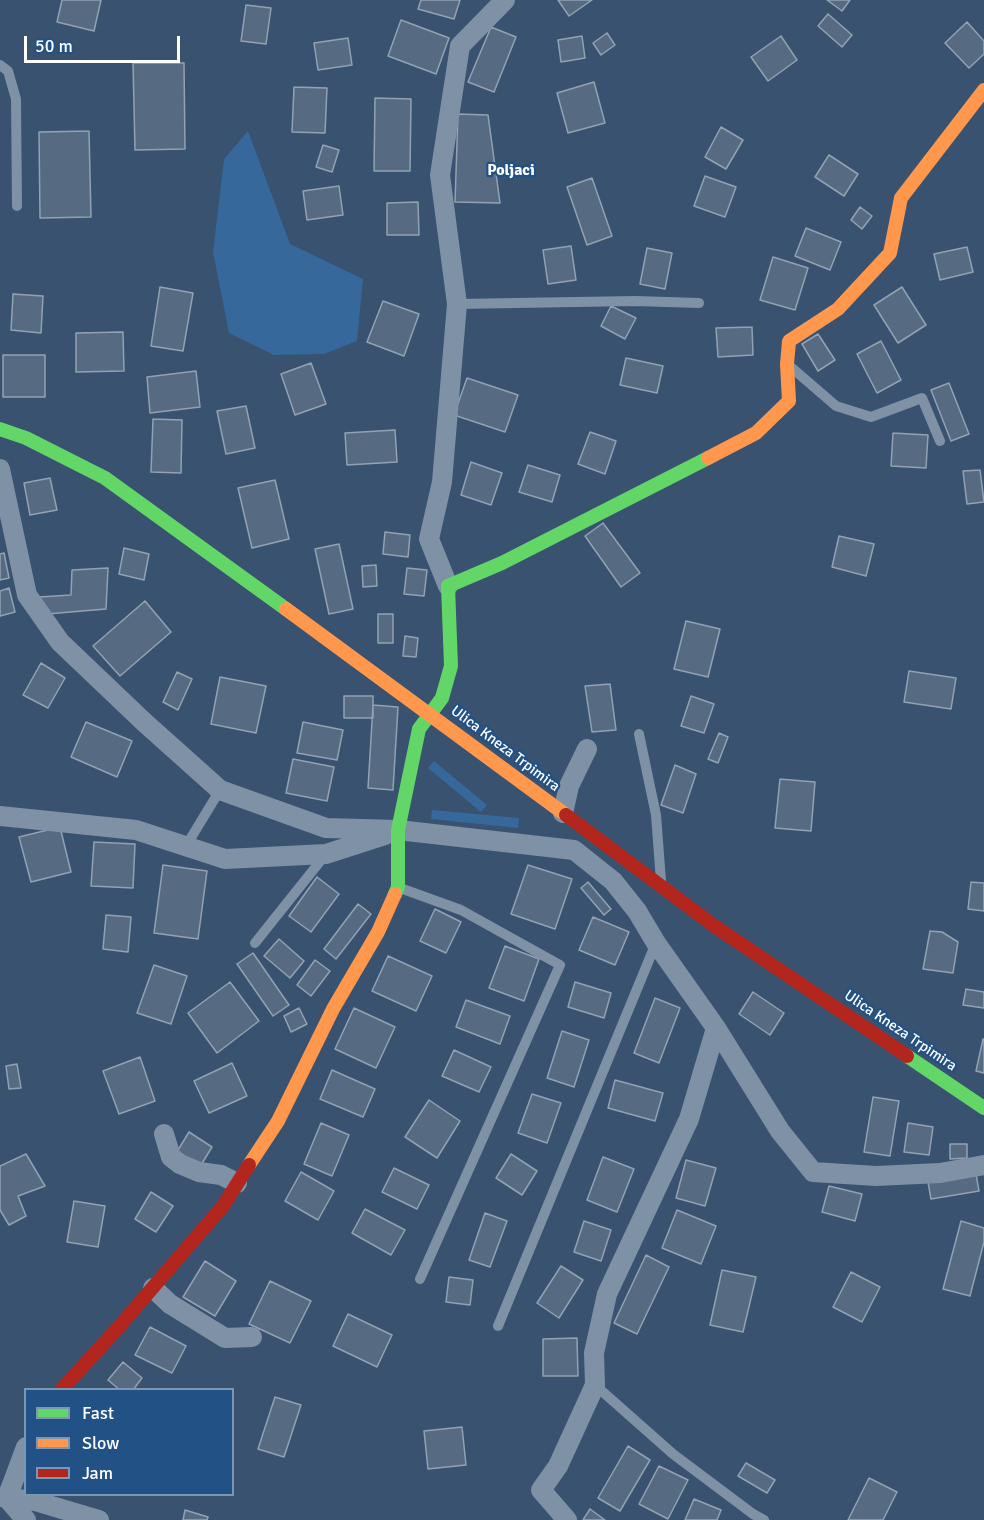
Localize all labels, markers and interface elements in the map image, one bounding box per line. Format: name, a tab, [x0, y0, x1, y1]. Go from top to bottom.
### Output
scale bar	[27, 24, 183, 62]
text: 50 m	[35, 35, 73, 57]
district label: Poljaci	[487, 161, 535, 181]
street label: Ulica Kneza Trpimira	[447, 702, 563, 796]
street label: Ulica Kneza Trpimira	[840, 987, 960, 1075]
legend	[24, 1388, 234, 1496]
text: Fast	[82, 1402, 114, 1424]
text: Slow	[82, 1432, 119, 1454]
text: Jam	[82, 1462, 113, 1484]

